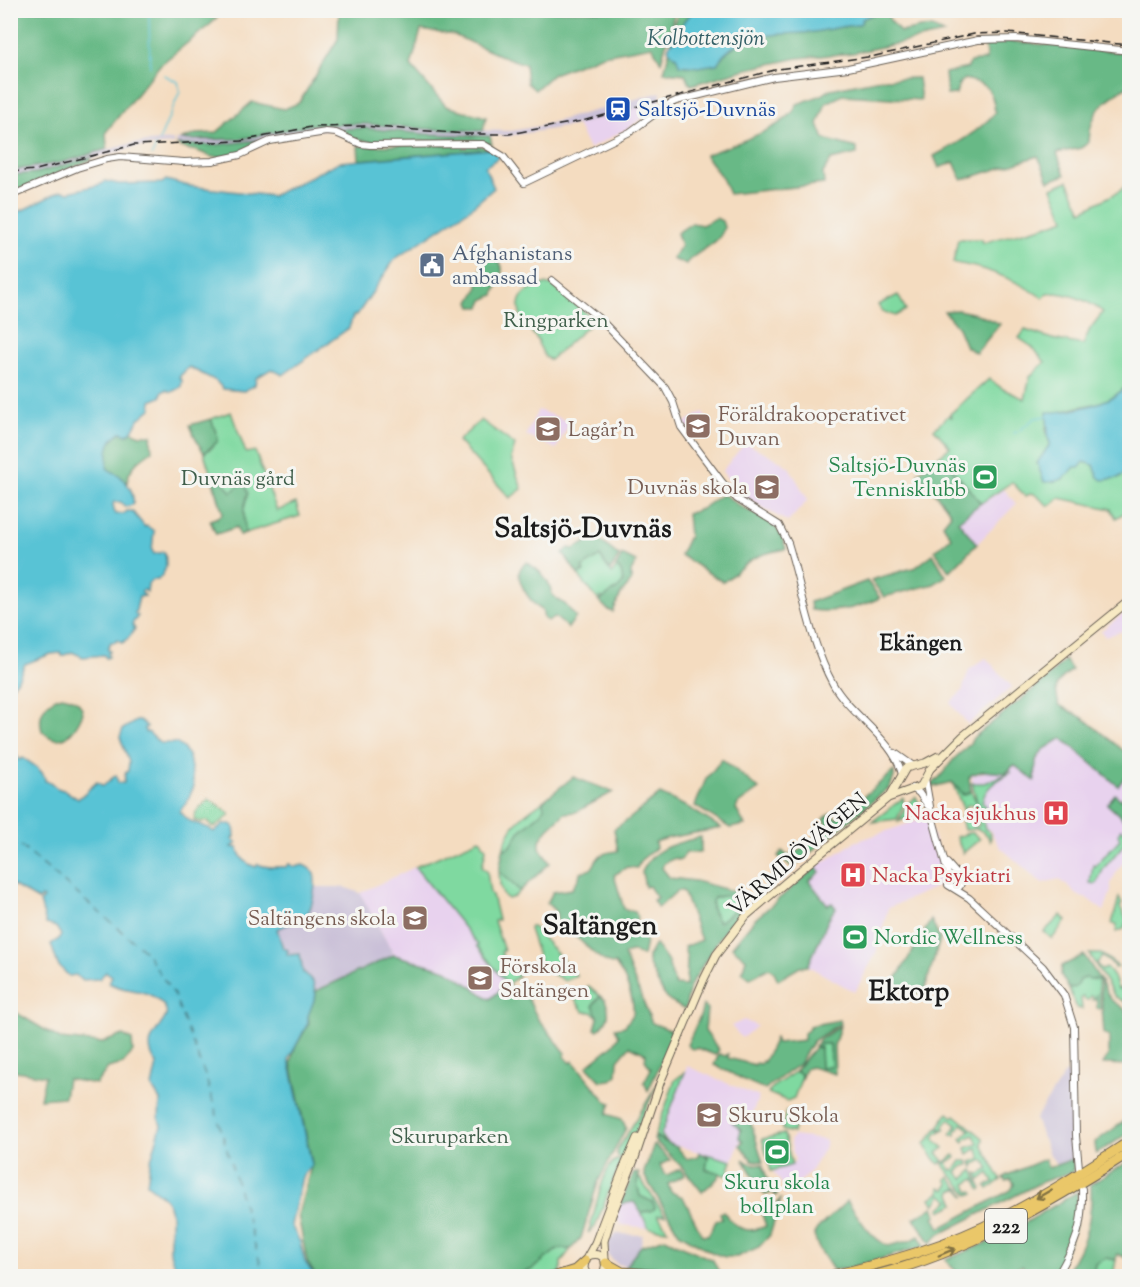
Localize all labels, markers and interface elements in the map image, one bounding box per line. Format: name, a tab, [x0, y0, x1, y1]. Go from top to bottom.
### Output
water label: Kolbottensjön	[647, 24, 765, 56]
station icon: Saltsjö-Duvnäs	[603, 94, 633, 124]
place label: Saltsjö-Duvnäs	[638, 96, 776, 126]
place label: Afghanistans ambassad	[452, 240, 572, 294]
public building icon: Afghanistans ambassad	[417, 250, 447, 280]
park label: Ringparken	[503, 307, 609, 337]
place label: Föräldrakooperativet Duvan	[718, 401, 906, 455]
school or university icon: Föräldrakooperativet Duvan	[683, 411, 713, 441]
school or university icon: Lagår'n	[533, 414, 563, 444]
place label: Lagår'n	[568, 416, 635, 446]
place label: Saltsjö-Duvnäs Tennisklubb	[828, 452, 966, 506]
sports icon: Saltsjö-Duvnäs Tennisklubb	[970, 462, 1000, 492]
park label: Duvnäs gård	[181, 465, 295, 495]
school or university icon: Duvnäs skola	[752, 472, 782, 502]
place label: Duvnäs skola	[627, 474, 748, 504]
district label: Saltsjö-Duvnäs	[494, 511, 672, 550]
district label: Ekängen	[880, 629, 962, 661]
street label: VÄRMDÖVÄGEN	[722, 786, 875, 925]
hospital icon: Nacka sjukhus	[1041, 798, 1071, 828]
place label: Nacka sjukhus	[905, 800, 1036, 830]
hospital icon: Nacka Psykiatri	[838, 860, 868, 890]
place label: Nacka Psykiatri	[872, 862, 1011, 892]
school or university icon: Saltängens skola	[400, 903, 430, 933]
place label: Saltängens skola	[248, 905, 396, 935]
district label: Saltängen	[543, 908, 657, 947]
sports icon: Nordic Wellness	[840, 922, 870, 952]
place label: Nordic Wellness	[874, 924, 1023, 954]
place label: Förskola Saltängen	[500, 953, 589, 1007]
school or university icon: Förskola Saltängen	[465, 963, 495, 993]
district label: Ektorp	[869, 974, 949, 1013]
school or university icon: Skuru Skola	[694, 1100, 724, 1130]
place label: Skuru Skola	[728, 1102, 839, 1132]
park label: Skuruparken	[391, 1123, 509, 1153]
sports icon: Skuru skola bollplan	[762, 1137, 792, 1167]
place label: Skuru skola bollplan	[724, 1169, 831, 1223]
one-way arrow	[1036, 1189, 1053, 1201]
road number: 222	[985, 1209, 1027, 1243]
one-way arrow	[937, 1246, 956, 1257]

